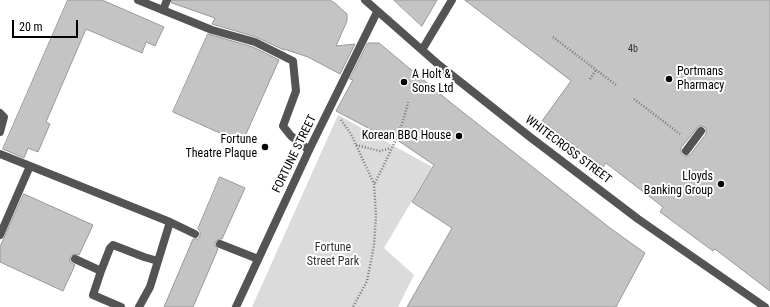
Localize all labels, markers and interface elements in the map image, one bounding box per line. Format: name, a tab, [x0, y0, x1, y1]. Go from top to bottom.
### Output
scale bar	[14, 12, 80, 38]
text: 20 m	[19, 20, 43, 34]
house number: 4b	[628, 43, 638, 55]
place label: Portmans Pharmacy	[677, 65, 724, 93]
place label: A Holt & Sons Ltd	[412, 68, 453, 96]
marker: Portmans Pharmacy	[664, 74, 674, 84]
marker: A Holt & Sons Ltd	[399, 77, 409, 87]
street label: FORTUNE STREET	[270, 113, 320, 195]
street label: WHITECROSS STREET	[522, 113, 614, 187]
place label: Korean BBQ House	[362, 129, 451, 143]
marker: Korean BBQ House	[454, 131, 464, 141]
place label: Fortune Theatre Plaque	[186, 133, 257, 161]
marker: Fortune Theatre Plaque	[260, 142, 270, 152]
place label: Lloyds Banking Group	[644, 170, 713, 198]
marker: Lloyds Banking Group	[716, 179, 726, 189]
park label: Fortune Street Park	[307, 241, 359, 269]

